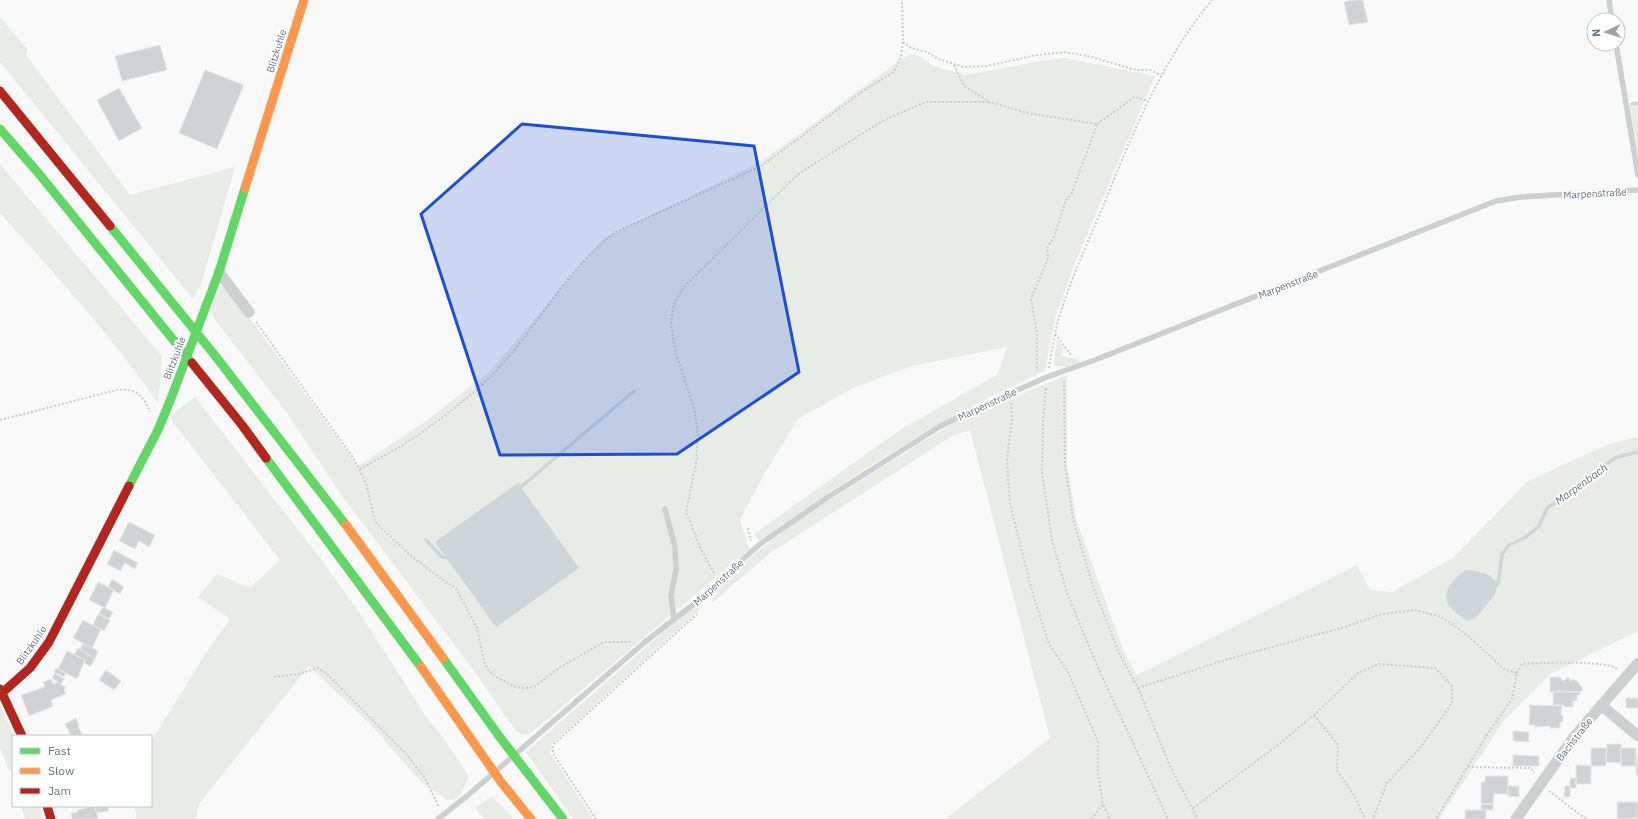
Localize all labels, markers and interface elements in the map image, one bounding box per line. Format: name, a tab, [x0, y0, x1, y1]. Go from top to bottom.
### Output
north arrow	[1586, 12, 1626, 52]
street label: Blitzkuhle	[264, 27, 289, 74]
text: N	[1589, 28, 1603, 37]
street label: Marpenstraße	[1563, 185, 1627, 202]
street label: Marpenstraße	[1256, 267, 1321, 302]
street label: Blitzkuhle	[160, 335, 189, 381]
street label: Marpenstraße	[956, 385, 1019, 424]
water label: Marpenbach	[1552, 460, 1610, 508]
street label: Marpenstraße	[690, 556, 747, 608]
street label: Blitzkuhle	[13, 623, 50, 667]
street label: Bachstraße	[1553, 715, 1596, 764]
legend	[12, 735, 152, 807]
text: Fast	[48, 743, 71, 758]
text: Slow	[48, 763, 74, 778]
text: Jam	[48, 783, 71, 798]

